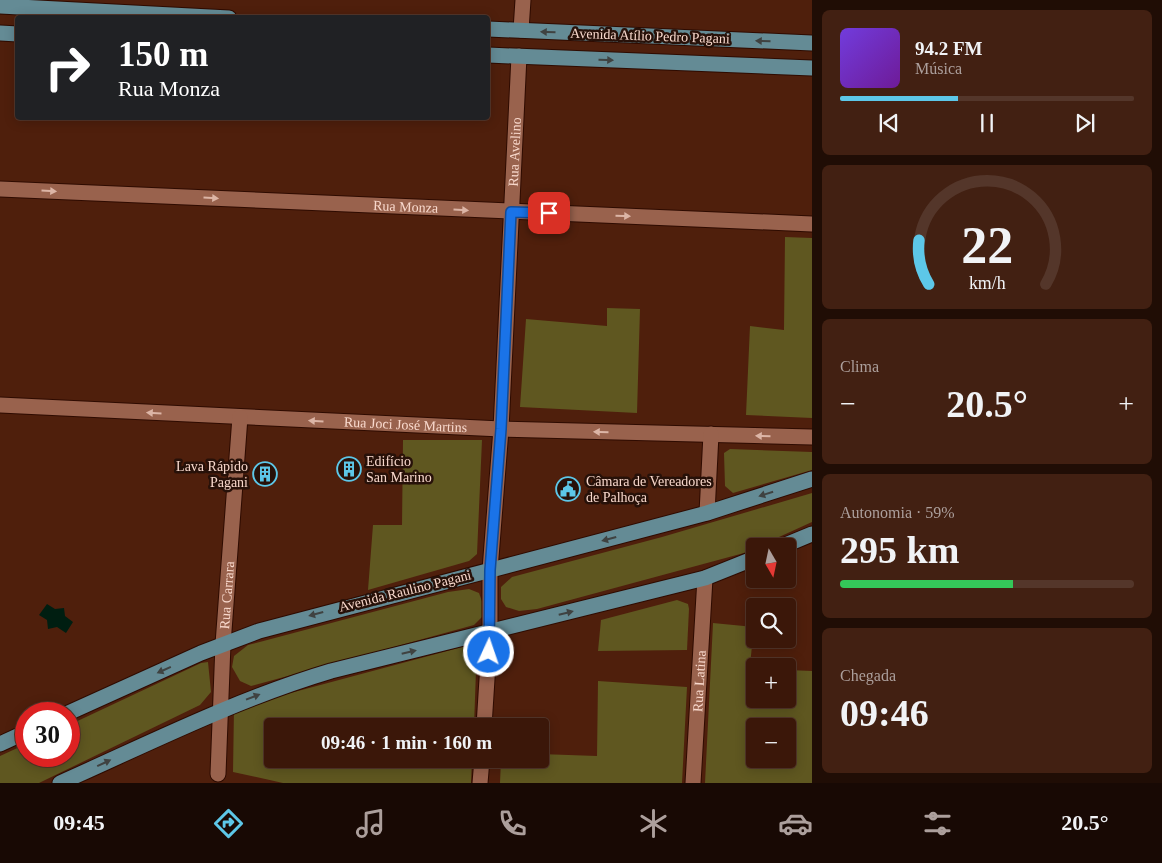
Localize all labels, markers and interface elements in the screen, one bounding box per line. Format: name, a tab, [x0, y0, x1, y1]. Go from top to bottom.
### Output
street label: Avenida Atílio Pedro Pagani	[570, 26, 730, 46]
one-way arrow	[540, 27, 556, 35]
icon: right	[35, 35, 100, 100]
text: 150 m	[118, 35, 208, 74]
one-way arrow	[755, 36, 771, 44]
text: 94.2 FM	[915, 38, 983, 59]
one-way arrow	[598, 56, 614, 64]
text: Música	[915, 60, 962, 77]
text: Rua Monza	[118, 76, 220, 101]
icon: previous	[875, 109, 903, 137]
icon: pause	[973, 109, 1001, 137]
icon: next	[1071, 109, 1099, 137]
street label: Rua Avelino	[505, 117, 524, 187]
one-way arrow	[41, 188, 57, 196]
pin	[528, 192, 570, 234]
one-way arrow	[203, 195, 219, 203]
street label: Rua Monza	[373, 198, 439, 215]
icon: arrive	[535, 199, 563, 227]
one-way arrow	[453, 206, 469, 214]
one-way arrow	[615, 213, 631, 221]
text: 22	[961, 217, 1013, 274]
text: km/h	[969, 273, 1005, 293]
text: Clima	[840, 358, 879, 375]
text: 20.5°	[946, 383, 1028, 425]
text: −	[840, 388, 856, 419]
text: +	[1118, 388, 1134, 419]
one-way arrow	[145, 408, 161, 416]
street label: Rua Joci José Martins	[344, 414, 467, 435]
one-way arrow	[308, 416, 324, 424]
one-way arrow	[593, 427, 609, 435]
one-way arrow	[755, 432, 771, 440]
place label: Edifício San Marino	[366, 454, 432, 485]
building icon: Edifício San Marino	[336, 456, 362, 482]
place label: Lava Rápido Pagani	[176, 459, 248, 490]
building icon: Lava Rápido Pagani	[252, 461, 278, 487]
place label: Câmara de Vereadores de Palhoça	[586, 474, 712, 505]
public building icon: Câmara de Vereadores de Palhoça	[555, 476, 581, 502]
one-way arrow	[758, 491, 773, 499]
text: Autonomia · 59%	[840, 504, 955, 521]
text: 295 km	[840, 529, 959, 571]
one-way arrow	[602, 535, 617, 543]
north arrow	[746, 538, 796, 588]
map controls	[746, 538, 796, 768]
street label: Rua Carrara	[217, 560, 237, 630]
street label: Avenida Raulino Pagani	[337, 567, 473, 615]
button: search	[746, 598, 796, 648]
one-way arrow	[559, 609, 574, 617]
one-way arrow	[309, 610, 324, 618]
position arrow	[462, 625, 514, 677]
one-way arrow	[401, 648, 416, 656]
street label: Rua Latina	[690, 649, 708, 712]
button: +	[746, 658, 796, 708]
one-way arrow	[157, 666, 171, 674]
text: Chegada	[840, 667, 896, 684]
text: 09:46	[840, 692, 929, 734]
one-way arrow	[245, 693, 260, 700]
speed limit sign: 30	[15, 702, 80, 767]
button: −	[746, 718, 796, 768]
text: 09:46 · 1 min · 160 m	[321, 732, 492, 753]
one-way arrow	[97, 759, 111, 767]
icon: directions	[211, 806, 246, 841]
icon: music	[353, 806, 388, 841]
icon: phone	[495, 806, 530, 841]
icon: climate	[636, 806, 671, 841]
icon: car	[778, 806, 813, 841]
icon: filters	[920, 806, 955, 841]
text: 09:45	[53, 810, 105, 835]
text: 20.5°	[1061, 810, 1109, 835]

